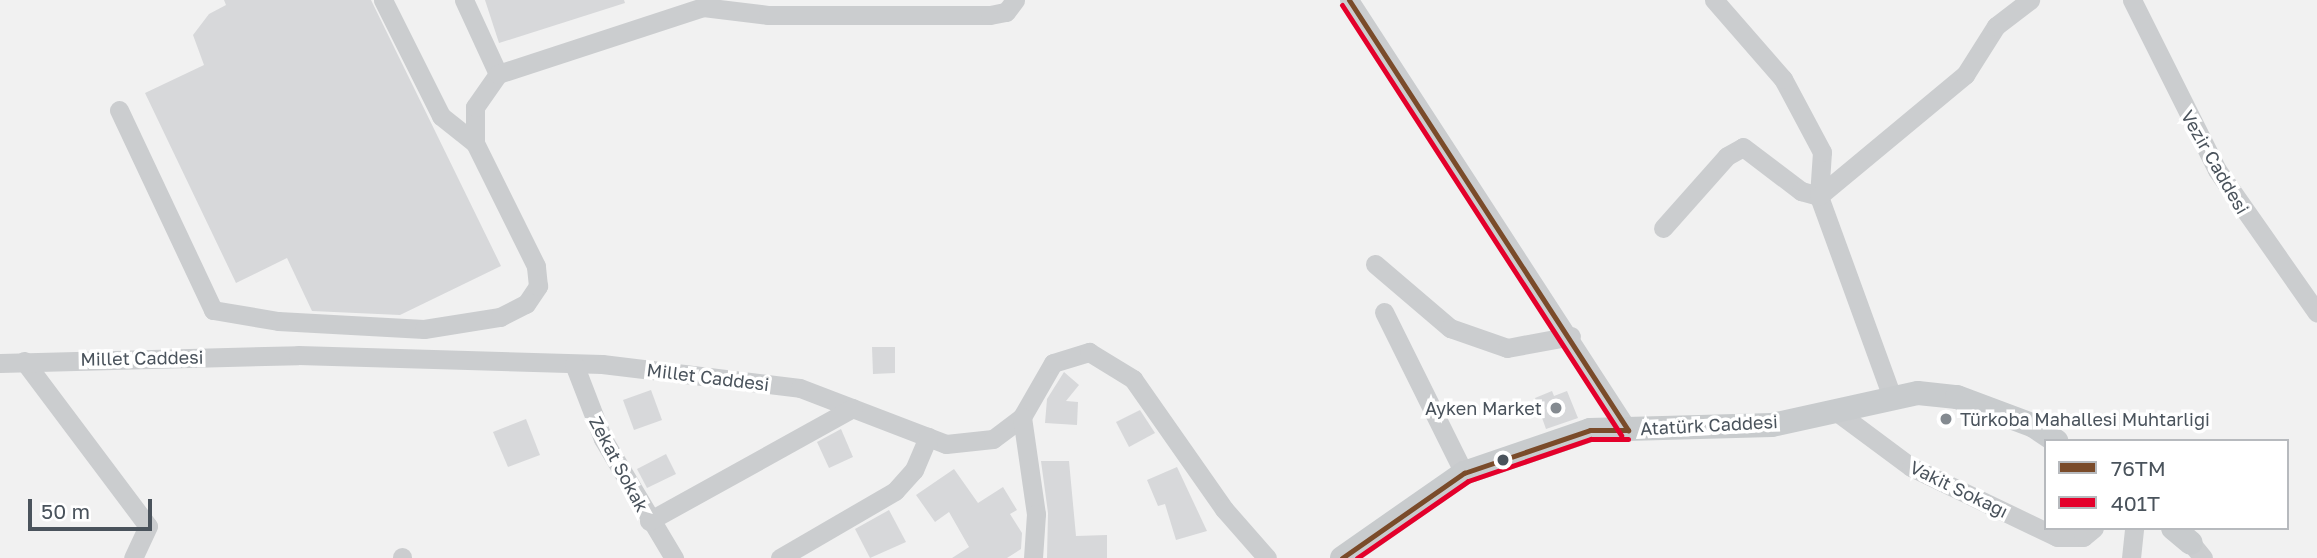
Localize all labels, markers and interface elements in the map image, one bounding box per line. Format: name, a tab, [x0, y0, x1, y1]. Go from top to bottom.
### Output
street label: Vezir Caddesi	[2177, 106, 2253, 218]
street label: Millet Caddesi	[80, 346, 204, 370]
street label: Millet Caddesi	[646, 359, 770, 395]
place label: Ayken Market	[1425, 397, 1542, 419]
marker: Ayken Market	[1548, 400, 1564, 416]
place label: Türkoba Mahallesi Muhtarliği	[1960, 408, 2210, 430]
street label: Atatürk Caddesi	[1640, 411, 1778, 439]
marker: Türkoba Mahallesi Muhtarliği	[1938, 411, 1954, 427]
street label: Zekat Sokak	[585, 412, 653, 516]
legend	[2044, 439, 2289, 530]
unlabelled marker	[1496, 453, 1510, 467]
text: 76TM	[2111, 455, 2166, 481]
street label: Vakit Sokağı	[1907, 456, 2011, 522]
scale bar	[32, 484, 156, 528]
text: 401T	[2111, 490, 2160, 516]
text: 50 m	[41, 498, 90, 524]

